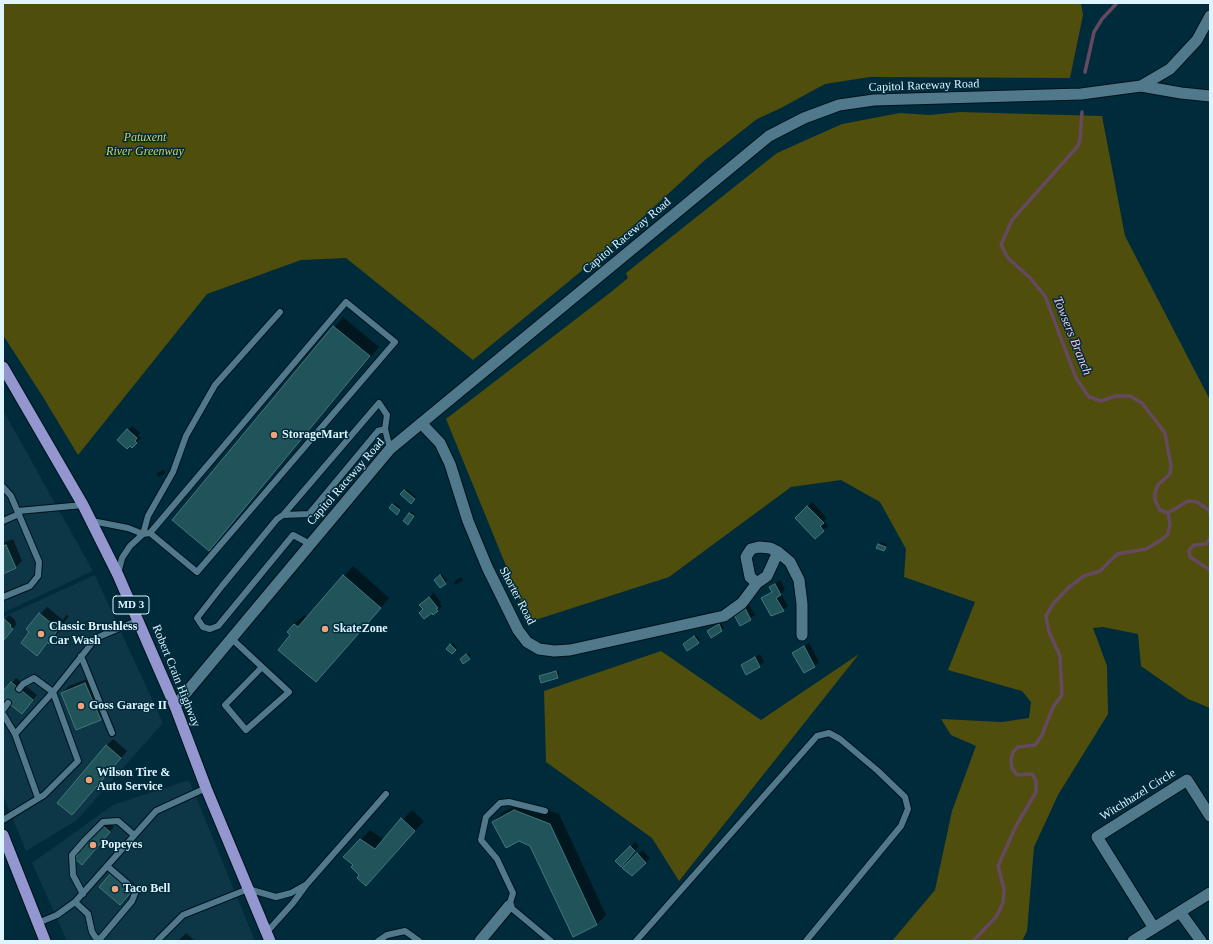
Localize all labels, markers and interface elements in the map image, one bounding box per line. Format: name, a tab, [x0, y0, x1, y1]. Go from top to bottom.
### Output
street label: Capitol Raceway Road	[868, 77, 980, 95]
park label: Patuxent River Greenway	[106, 131, 184, 159]
street label: Capitol Raceway Road	[580, 195, 674, 277]
water label: Towsers Branch	[1049, 294, 1095, 378]
place label: StorageMart	[282, 428, 348, 442]
marker: StorageMart	[269, 430, 279, 440]
street label: Capitol Raceway Road	[304, 436, 388, 528]
street label: Shorter Road	[496, 565, 538, 627]
road number: MD 3	[113, 596, 149, 614]
place label: Classic Brushless Car Wash	[49, 620, 137, 648]
place label: SkateZone	[333, 622, 388, 636]
street label: Robert Crain Highway	[149, 623, 203, 729]
marker: SkateZone	[320, 624, 330, 634]
marker: Classic Brushless Car Wash	[36, 629, 46, 639]
place label: Goss Garage II	[89, 699, 167, 713]
marker: Goss Garage II	[76, 701, 86, 711]
place label: Wilson Tire & Auto Service	[97, 766, 170, 794]
street label: Witchhazel Circle	[1098, 766, 1178, 824]
marker: Wilson Tire & Auto Service	[84, 775, 94, 785]
place label: Popeyes	[101, 838, 142, 852]
marker: Popeyes	[88, 840, 98, 850]
place label: Taco Bell	[123, 882, 170, 896]
marker: Taco Bell	[110, 884, 120, 894]

